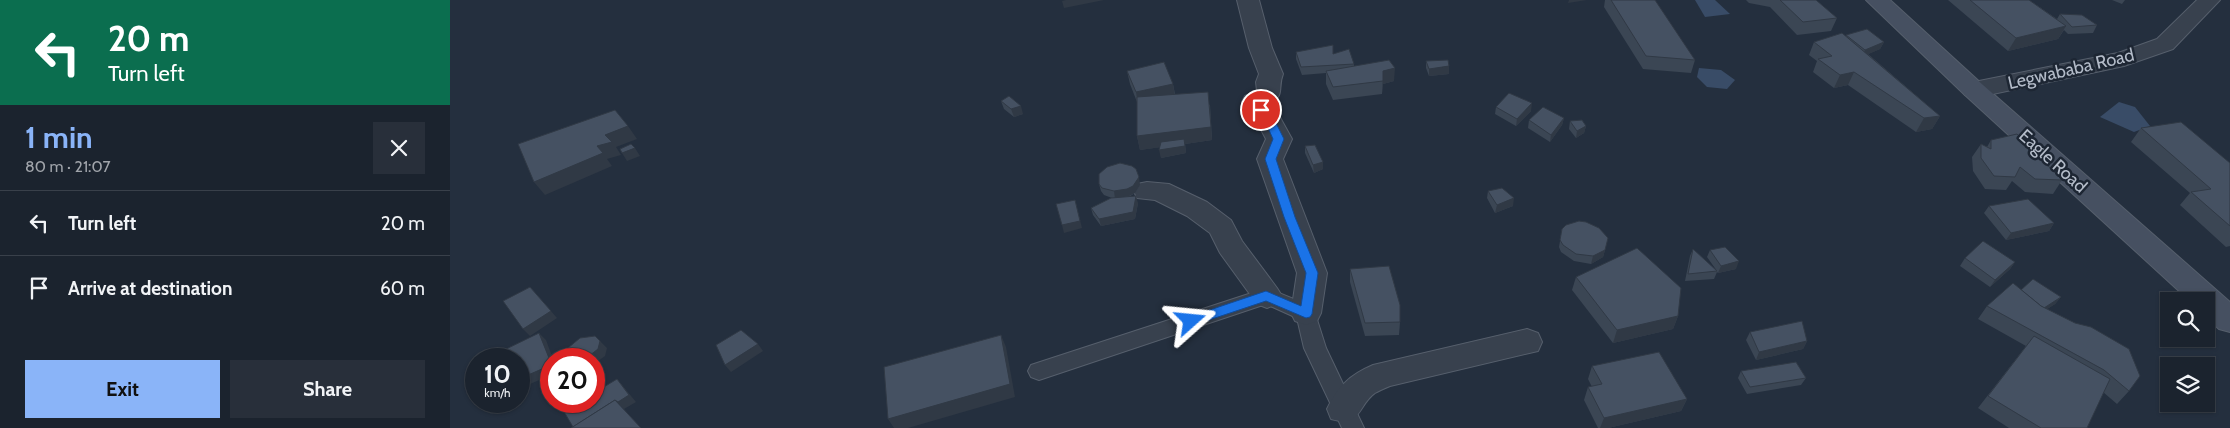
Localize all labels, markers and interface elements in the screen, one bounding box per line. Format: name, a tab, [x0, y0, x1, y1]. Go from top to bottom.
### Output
text: 20 m	[108, 17, 190, 60]
icon: left	[25, 20, 90, 85]
street label: Legwababa Road	[2006, 44, 2136, 94]
text: Turn left	[108, 60, 185, 87]
pin	[1240, 89, 1282, 131]
icon: arrive	[1247, 96, 1275, 124]
text: 1 min	[25, 119, 93, 156]
button: close	[373, 122, 425, 174]
street label: Eagle Road	[2014, 125, 2092, 197]
text: 80 m · 21:07	[25, 157, 110, 176]
icon: left	[25, 209, 53, 237]
text: Turn left	[68, 212, 136, 235]
text: 20 m	[381, 212, 425, 235]
icon: arrive	[25, 274, 53, 302]
text: Arrive at destination	[68, 277, 232, 300]
text: 60 m	[380, 277, 425, 300]
map controls	[2160, 292, 2215, 412]
button: search	[2160, 292, 2215, 347]
position arrow	[1164, 294, 1216, 346]
speed limit sign: 20	[540, 348, 605, 413]
button: layers	[2160, 357, 2215, 412]
text: 10	[484, 359, 511, 389]
button: Exit	[25, 360, 220, 418]
button: Share	[230, 360, 425, 418]
text: km/h	[484, 385, 511, 400]

